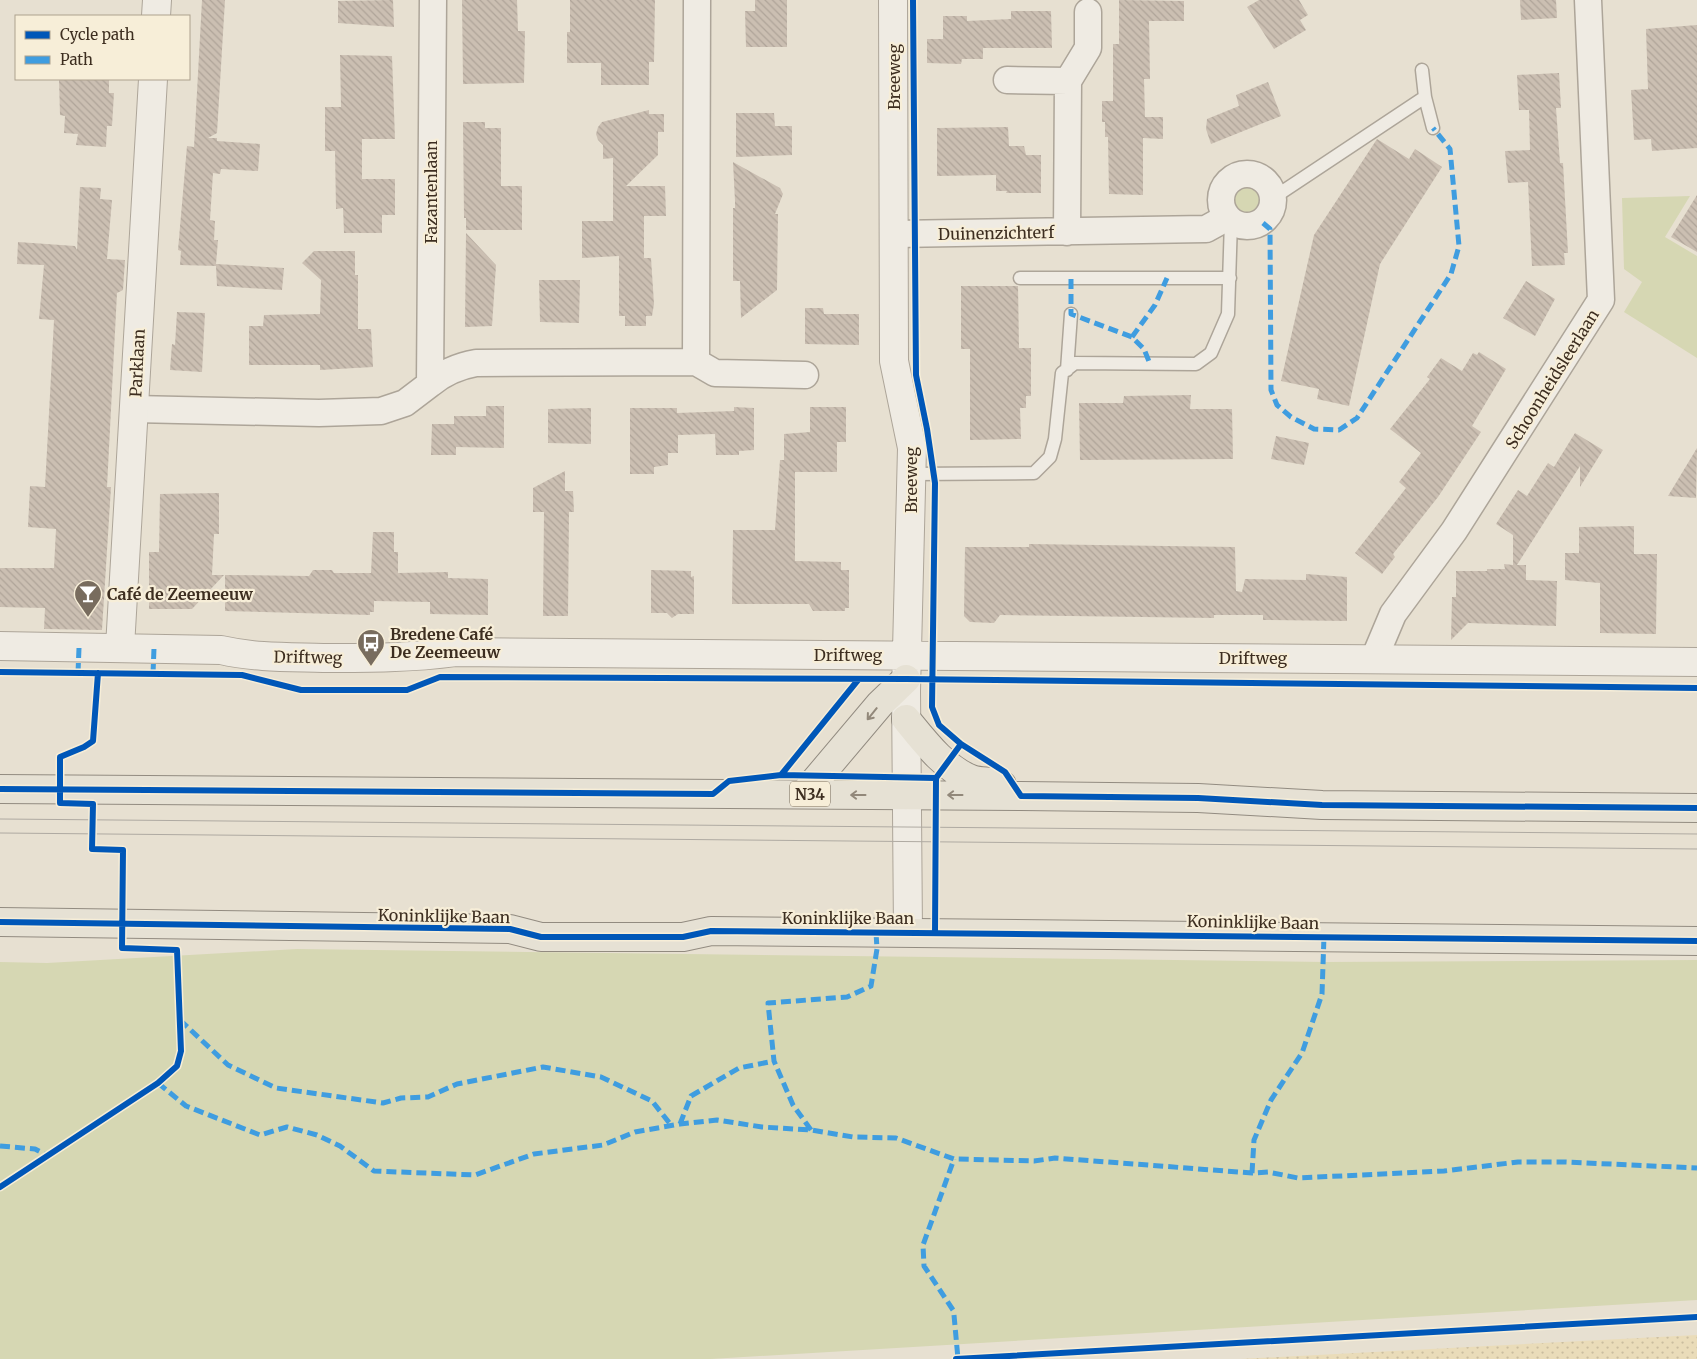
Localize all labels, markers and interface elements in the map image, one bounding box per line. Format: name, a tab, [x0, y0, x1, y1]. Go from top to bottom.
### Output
legend	[15, 15, 190, 80]
text: Cycle path	[60, 25, 135, 44]
street label: Breeweg	[884, 44, 904, 110]
text: Path	[60, 50, 93, 69]
street label: Fazantenlaan	[421, 140, 441, 244]
street label: Duinenzichterf	[938, 222, 1055, 244]
street label: Schoonheidsleerlaan	[1501, 305, 1603, 452]
street label: Parklaan	[125, 328, 149, 398]
street label: Breeweg	[901, 447, 921, 513]
bar icon: Café de Zeemeeuw	[73, 579, 103, 618]
place label: Café de Zeemeeuw	[107, 584, 253, 604]
place label: Bredene Café De Zeemeeuw	[390, 624, 500, 662]
bus stop icon: Bredene Café De Zeemeeuw	[356, 628, 386, 667]
street label: Driftweg	[814, 645, 883, 665]
street label: Driftweg	[274, 646, 343, 668]
street label: Driftweg	[1219, 648, 1288, 668]
one-way arrow	[867, 707, 878, 720]
road number: N34	[790, 782, 830, 806]
one-way arrow	[850, 790, 866, 800]
one-way arrow	[947, 790, 963, 800]
street label: Koninklijke Baan	[378, 905, 511, 927]
street label: Koninklijke Baan	[782, 908, 915, 928]
street label: Koninklijke Baan	[1187, 911, 1320, 933]

